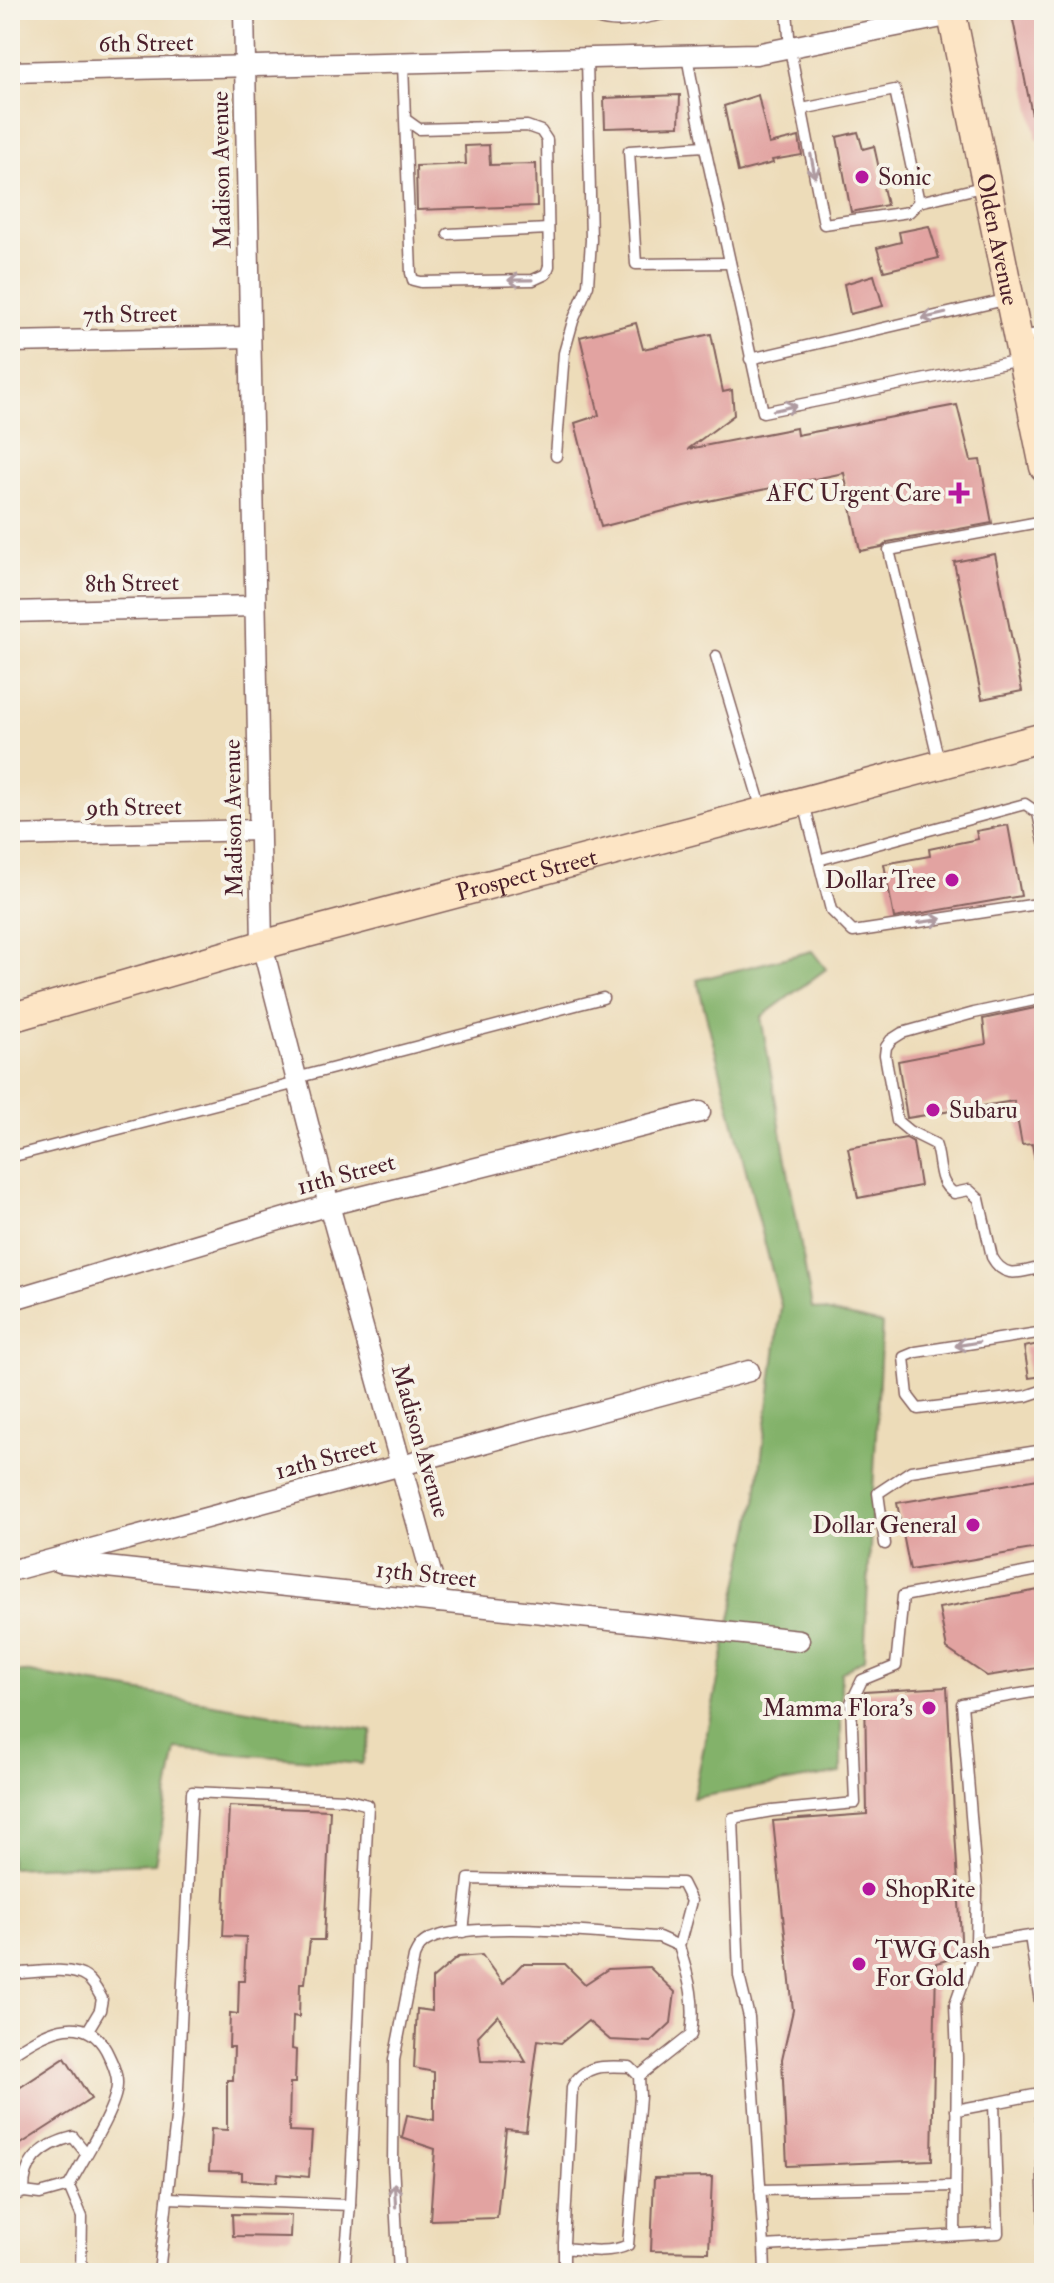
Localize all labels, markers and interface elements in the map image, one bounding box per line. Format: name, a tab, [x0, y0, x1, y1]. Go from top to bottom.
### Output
street label: 6th Street	[98, 27, 194, 60]
street label: Madison Avenue	[205, 91, 238, 249]
one-way arrow	[806, 153, 821, 179]
place label: Sonic	[878, 162, 932, 193]
marker: Sonic	[853, 168, 871, 186]
street label: Olden Avenue	[969, 171, 1026, 308]
one-way arrow	[507, 272, 534, 288]
street label: 7th Street	[83, 298, 178, 331]
one-way arrow	[921, 309, 947, 324]
one-way arrow	[772, 399, 798, 414]
place label: AFC Urgent Care	[766, 478, 941, 509]
marker: AFC Urgent Care	[948, 482, 970, 504]
street label: 8th Street	[84, 567, 180, 600]
street label: Madison Avenue	[217, 739, 250, 897]
street label: 9th Street	[84, 791, 182, 824]
street label: Prospect Street	[453, 841, 601, 909]
place label: Dollar Tree	[825, 865, 936, 896]
marker: Dollar Tree	[943, 871, 961, 889]
one-way arrow	[917, 913, 942, 928]
place label: Subaru	[949, 1095, 1018, 1126]
marker: Subaru	[924, 1101, 942, 1119]
street label: 11th Street	[294, 1146, 399, 1202]
one-way arrow	[955, 1337, 980, 1352]
street label: Madison Avenue	[384, 1361, 457, 1521]
street label: 12th Street	[272, 1430, 381, 1487]
place label: Dollar General	[812, 1510, 957, 1541]
marker: Dollar General	[964, 1516, 982, 1534]
street label: 13th Street	[374, 1554, 478, 1595]
place label: Mamma Flora's	[762, 1693, 913, 1724]
marker: Mamma Flora's	[920, 1699, 938, 1717]
place label: ShopRite	[885, 1874, 975, 1905]
marker: ShopRite	[860, 1880, 878, 1898]
place label: TWG Cash For Gold	[875, 1935, 991, 1994]
marker: TWG Cash For Gold	[850, 1955, 868, 1973]
one-way arrow	[387, 2182, 402, 2209]

